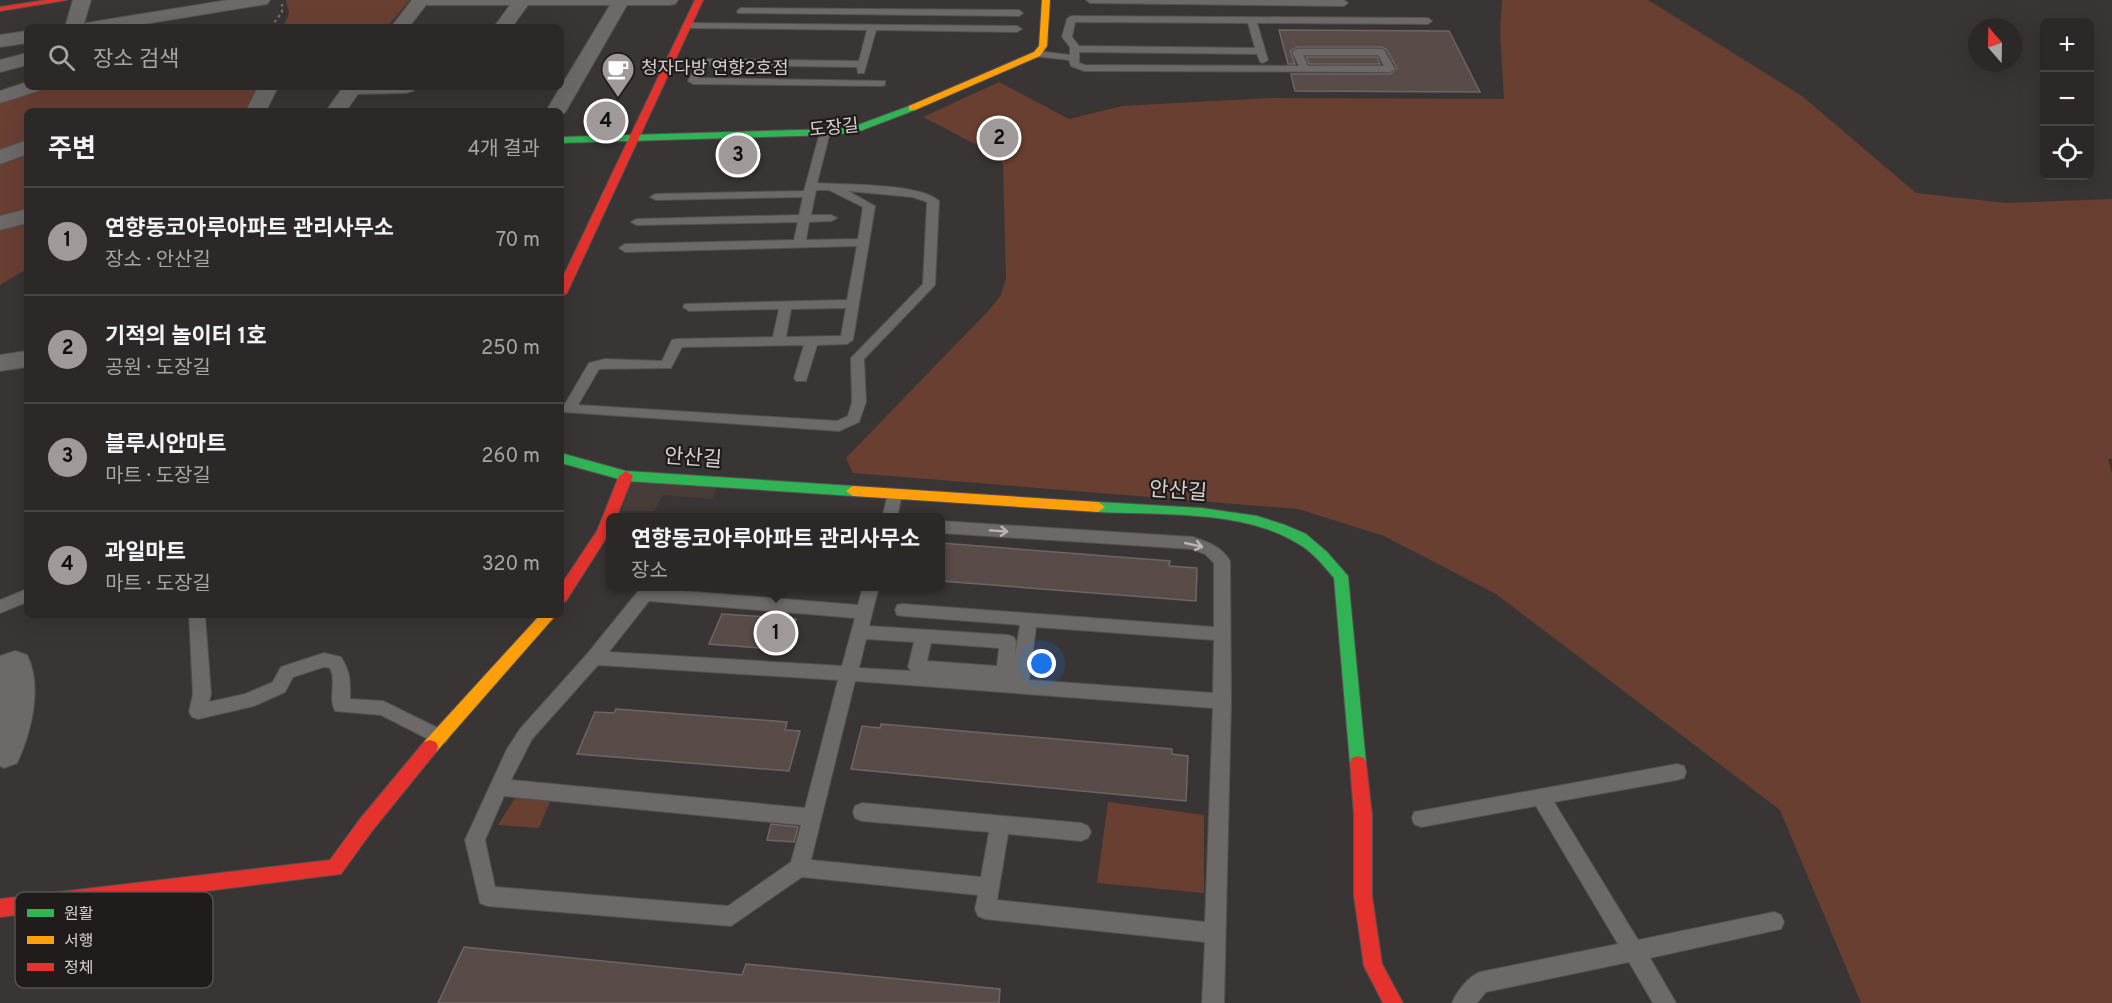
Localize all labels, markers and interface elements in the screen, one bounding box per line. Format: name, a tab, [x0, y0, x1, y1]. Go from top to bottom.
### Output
north arrow	[1968, 18, 2022, 72]
map controls	[2040, 18, 2094, 180]
button: +	[2040, 18, 2094, 72]
search box	[24, 24, 564, 90]
icon: search	[45, 41, 78, 74]
text: 장소 검색	[93, 47, 179, 74]
cafe icon: 청자다방 연향2호점	[600, 51, 636, 98]
place label: 청자다방 연향2호점	[641, 58, 789, 81]
button: −	[2040, 72, 2094, 126]
pin: 4	[586, 98, 626, 144]
street label: 도장길	[808, 115, 860, 143]
pin: 2	[980, 116, 1018, 160]
button: locate	[2040, 126, 2094, 180]
pin: 3	[718, 132, 758, 178]
text: 주변	[48, 134, 96, 167]
text: 4개 결과	[468, 137, 540, 163]
text: 연향동코아루아파트 관리사무소	[105, 216, 394, 243]
text: 1	[64, 228, 72, 254]
text: 70 m	[496, 228, 540, 254]
text: 장소 · 안산길	[105, 248, 211, 274]
text: 기적의 놀이터 1호	[105, 324, 266, 351]
text: 2	[61, 336, 74, 362]
text: 250 m	[481, 336, 540, 362]
text: 공원 · 도장길	[105, 356, 211, 382]
text: 블루시안마트	[105, 432, 226, 459]
text: 3	[62, 444, 74, 470]
text: 260 m	[481, 444, 540, 470]
street label: 안산길	[663, 444, 723, 474]
text: 마트 · 도장길	[105, 464, 211, 490]
street label: 안산길	[1148, 477, 1208, 507]
popup	[606, 513, 945, 591]
one-way arrow	[989, 526, 1009, 537]
text: 연향동코아루아파트 관리사무소	[631, 527, 920, 554]
text: 과일마트	[105, 540, 186, 567]
one-way arrow	[1184, 540, 1203, 552]
text: 4	[61, 552, 74, 578]
text: 320 m	[482, 552, 540, 578]
text: 장소	[631, 559, 668, 585]
text: 마트 · 도장길	[105, 572, 211, 598]
pin: 1	[756, 610, 796, 656]
your location	[1027, 649, 1056, 678]
legend	[15, 892, 213, 988]
text: 원활	[64, 905, 94, 925]
text: 서행	[64, 932, 93, 952]
text: 정체	[64, 959, 93, 979]

